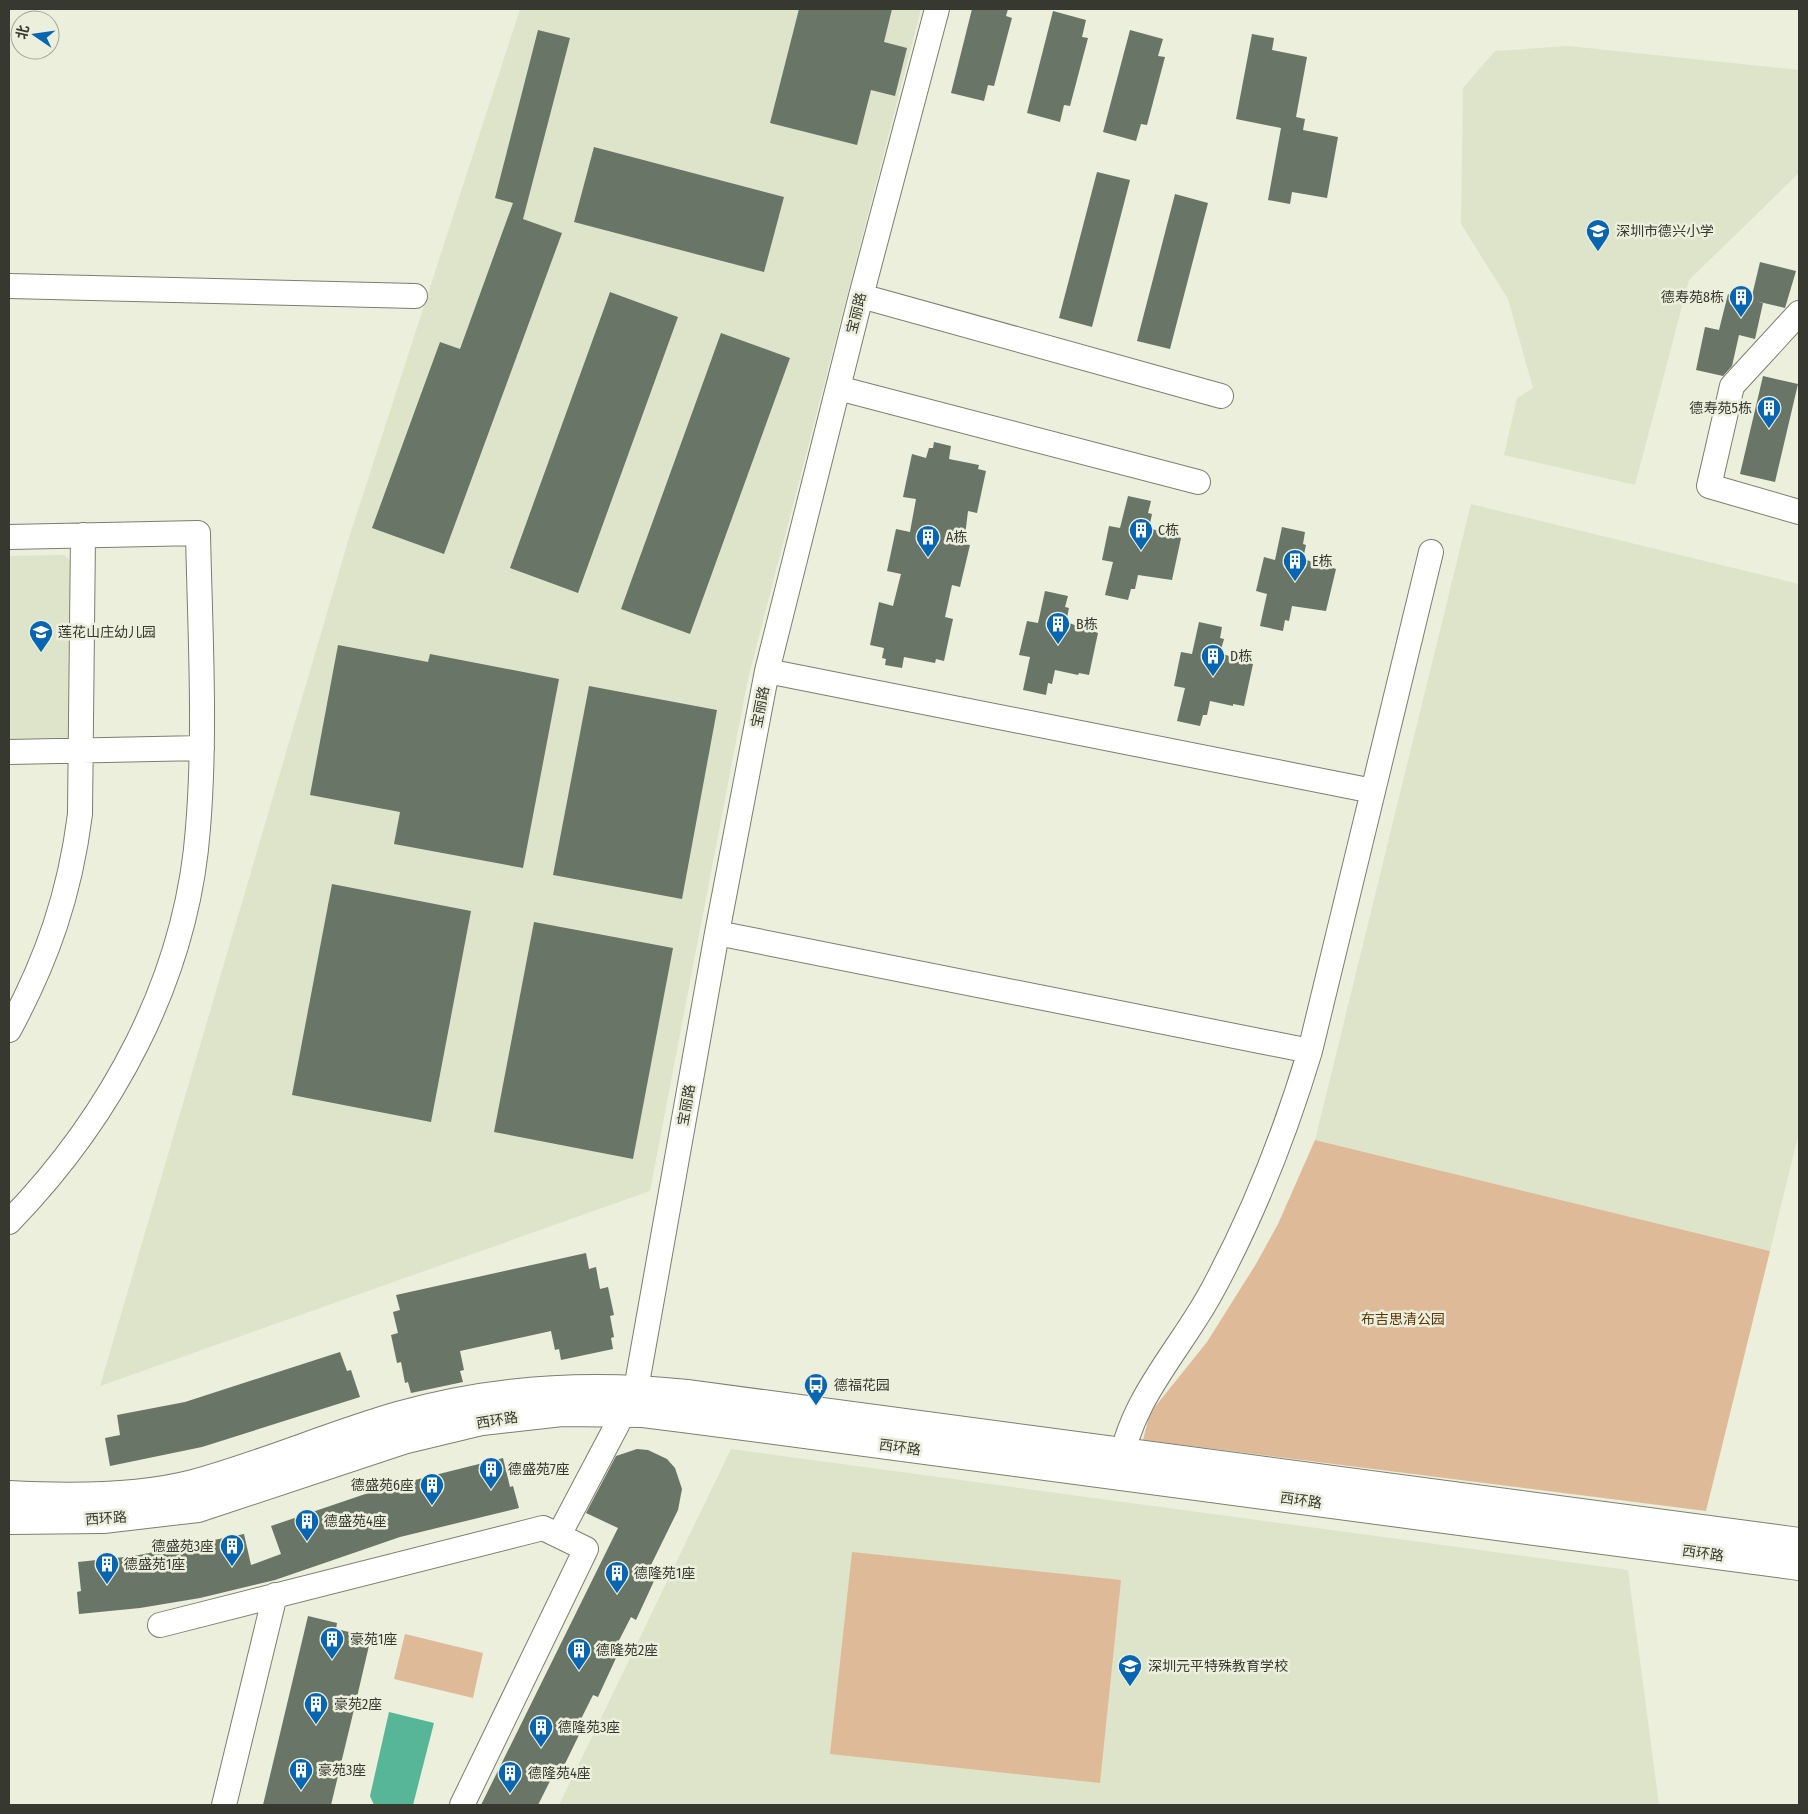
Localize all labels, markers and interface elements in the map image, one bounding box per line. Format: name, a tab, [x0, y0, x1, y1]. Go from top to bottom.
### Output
north arrow	[10, 10, 60, 60]
text: 北	[13, 23, 33, 41]
school or university icon: 深圳市德兴小学	[1585, 218, 1611, 252]
place label: 深圳市德兴小学	[1616, 223, 1714, 240]
building icon: 德寿苑8栋	[1728, 284, 1754, 318]
place label: 德寿苑8栋	[1661, 289, 1724, 306]
street label: 宝丽路	[843, 291, 870, 336]
building icon: 德寿苑5栋	[1756, 395, 1782, 429]
place label: 德寿苑5栋	[1690, 400, 1752, 417]
building icon: C栋	[1128, 517, 1154, 551]
place label: C栋	[1158, 522, 1179, 539]
building icon: A栋	[915, 524, 941, 558]
place label: A栋	[946, 529, 967, 546]
building icon: E栋	[1282, 548, 1308, 582]
place label: E栋	[1312, 553, 1333, 570]
building icon: B栋	[1045, 611, 1071, 645]
place label: B栋	[1076, 616, 1098, 633]
school or university icon: 莲花山庄幼儿园	[28, 619, 54, 653]
place label: 莲花山庄幼儿园	[58, 624, 156, 641]
building icon: D栋	[1200, 643, 1226, 677]
place label: D栋	[1230, 648, 1252, 665]
street label: 宝丽路	[748, 685, 773, 729]
street label: 宝丽路	[674, 1083, 699, 1127]
park label: 布吉思清公园	[1361, 1311, 1445, 1328]
bus stop icon: 德福花园	[803, 1372, 829, 1406]
place label: 德福花园	[834, 1377, 890, 1394]
street label: 西环路	[475, 1409, 519, 1432]
street label: 西环路	[878, 1436, 922, 1459]
building icon: 德盛苑7座	[478, 1456, 504, 1490]
place label: 德盛苑7座	[508, 1461, 570, 1478]
building icon: 德盛苑6座	[419, 1472, 445, 1506]
place label: 德盛苑6座	[351, 1477, 414, 1494]
street label: 西环路	[1279, 1489, 1323, 1512]
building icon: 德盛苑4座	[294, 1508, 320, 1542]
street label: 西环路	[84, 1509, 128, 1528]
place label: 德盛苑4座	[324, 1513, 387, 1530]
building icon: 德盛苑3座	[219, 1533, 245, 1567]
place label: 德盛苑3座	[152, 1538, 214, 1555]
street label: 西环路	[1681, 1542, 1725, 1565]
building icon: 德盛苑1座	[94, 1551, 120, 1585]
place label: 德盛苑1座	[124, 1556, 185, 1573]
building icon: 德隆苑1座	[604, 1560, 630, 1594]
place label: 德隆苑1座	[634, 1565, 695, 1582]
building icon: 豪苑1座	[319, 1626, 345, 1660]
place label: 豪苑1座	[350, 1631, 397, 1648]
building icon: 德隆苑2座	[566, 1637, 592, 1671]
place label: 德隆苑2座	[596, 1642, 658, 1659]
school or university icon: 深圳元平特殊教育学校	[1117, 1653, 1143, 1687]
place label: 深圳元平特殊教育学校	[1148, 1658, 1288, 1675]
building icon: 豪苑2座	[303, 1691, 329, 1725]
place label: 豪苑2座	[334, 1696, 382, 1713]
building icon: 德隆苑3座	[528, 1714, 554, 1748]
place label: 德隆苑3座	[558, 1719, 620, 1736]
building icon: 豪苑3座	[288, 1757, 314, 1791]
building icon: 德隆苑4座	[497, 1760, 523, 1794]
place label: 豪苑3座	[318, 1762, 366, 1779]
place label: 德隆苑4座	[528, 1765, 591, 1782]

